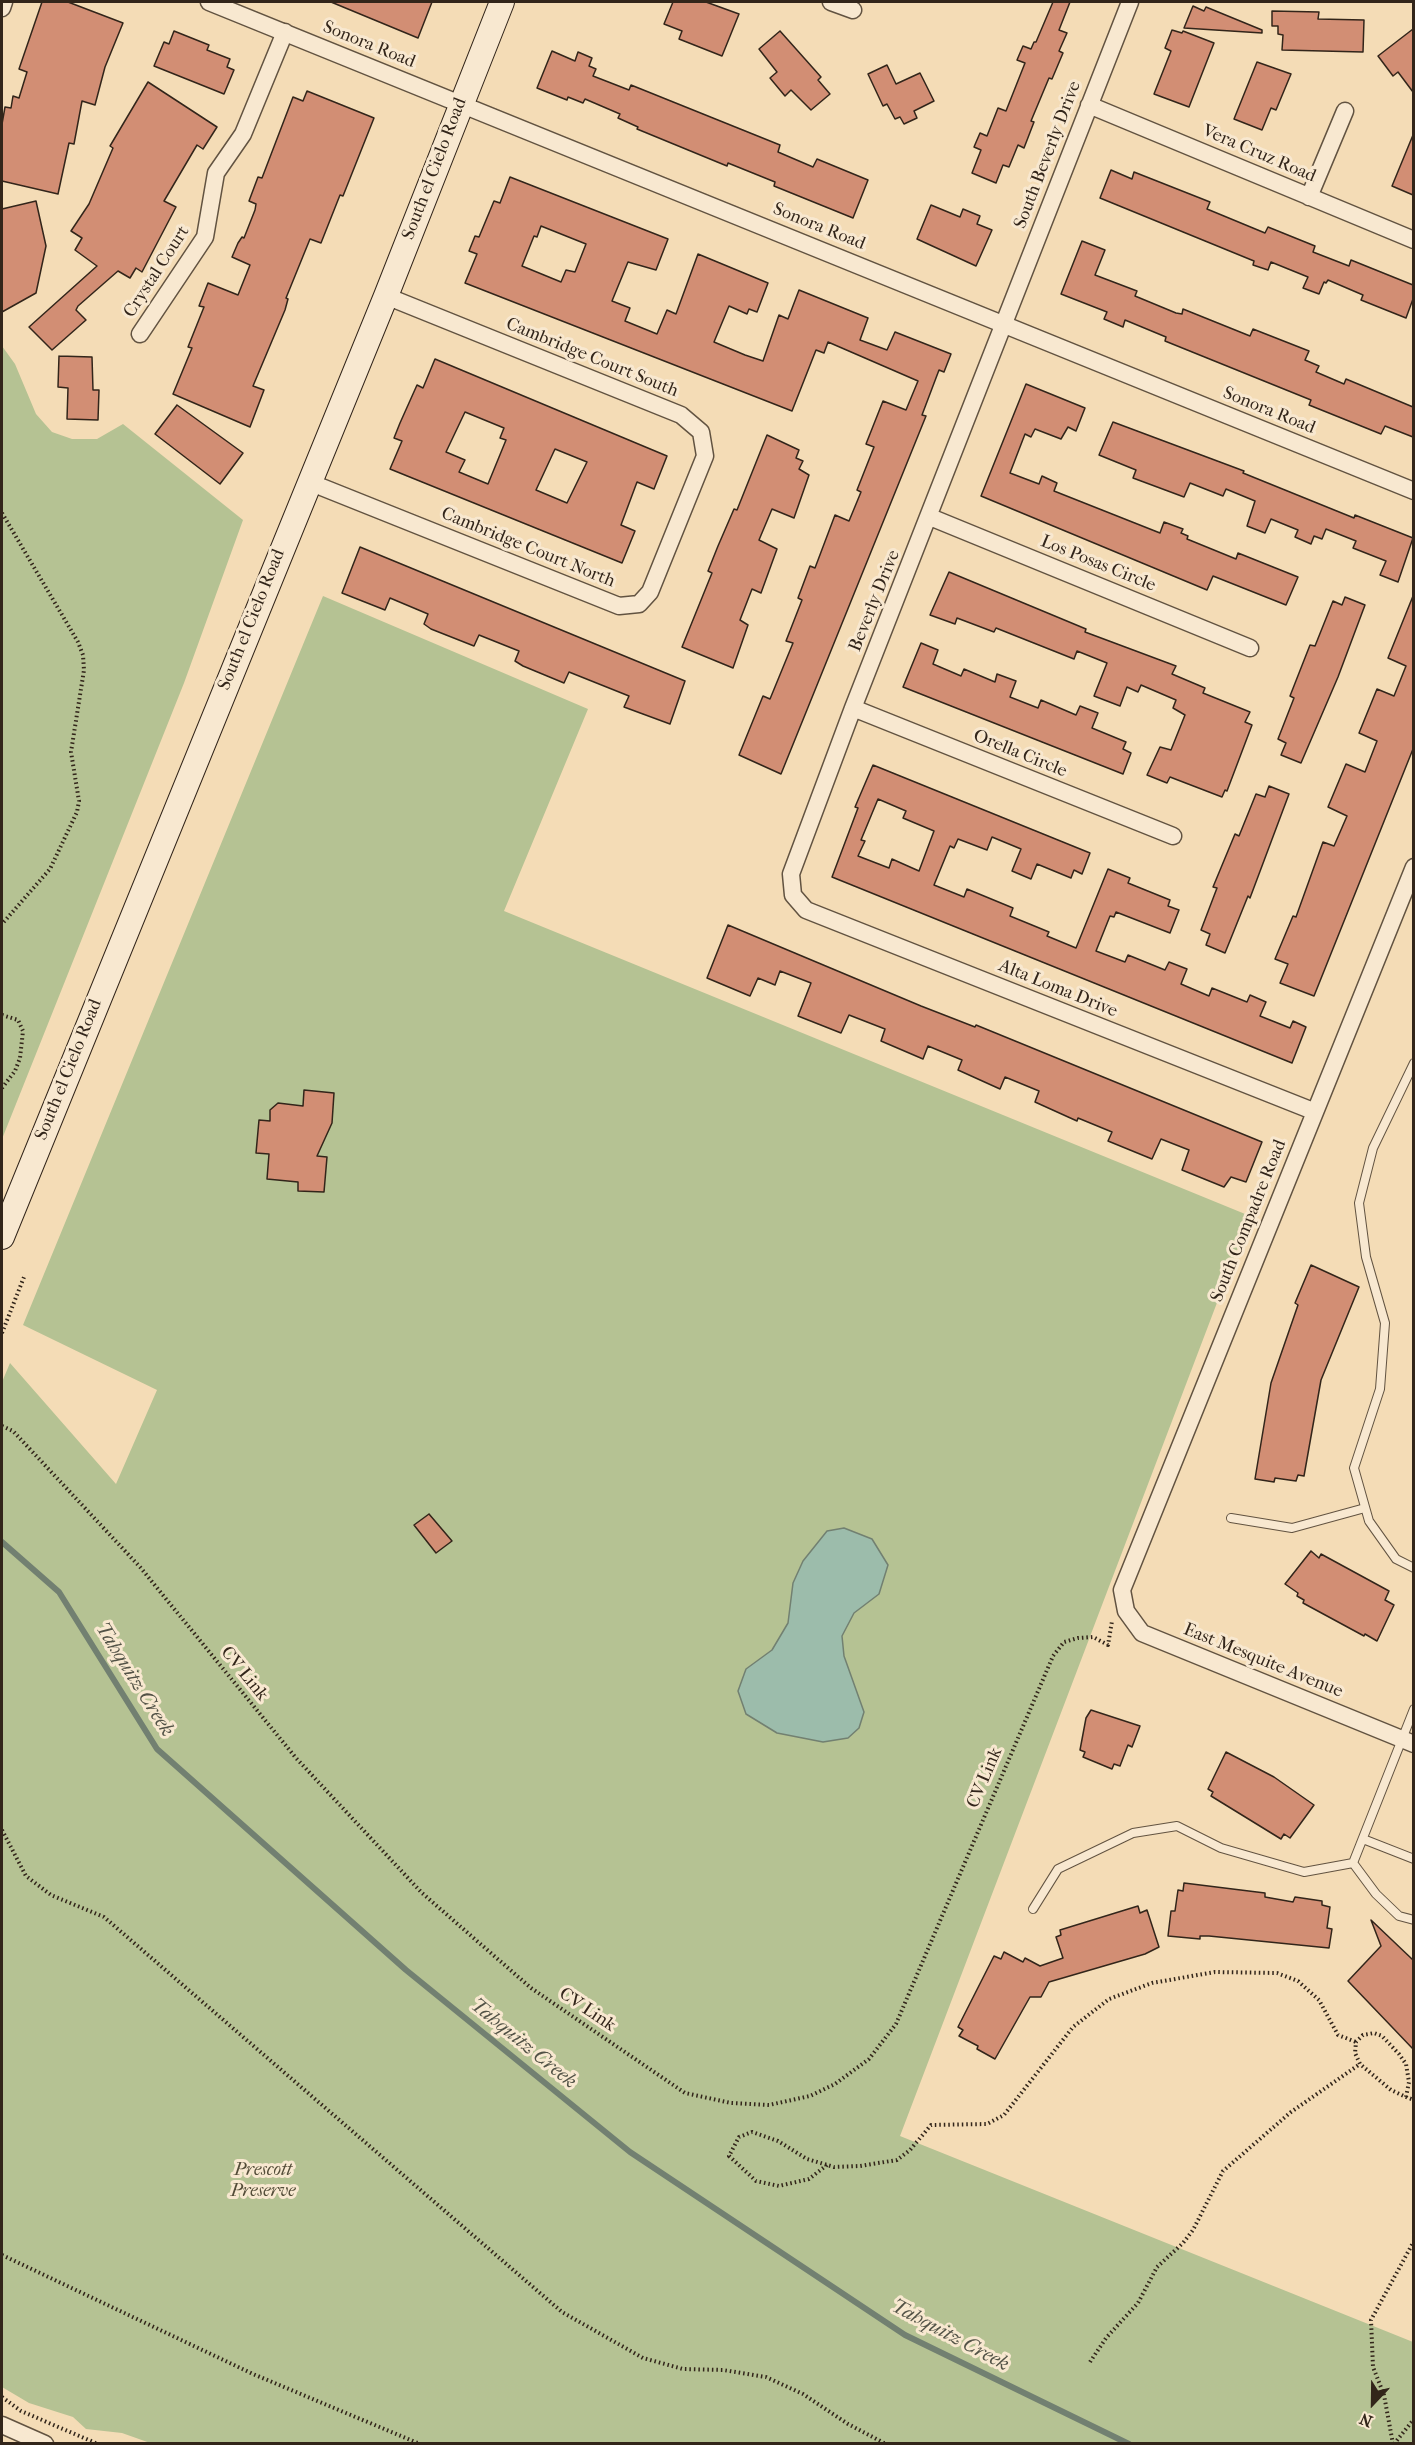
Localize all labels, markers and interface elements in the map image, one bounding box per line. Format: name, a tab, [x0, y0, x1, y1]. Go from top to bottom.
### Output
street label: Sonora Road	[320, 17, 418, 73]
street label: South Beverly Drive	[1010, 78, 1086, 232]
street label: South el Cielo Road	[398, 95, 472, 243]
street label: Vera Cruz Road	[1199, 120, 1319, 188]
street label: Sonora Road	[770, 199, 868, 255]
street label: Crystal Court	[119, 222, 195, 322]
street label: Cambridge Court South	[503, 314, 681, 402]
street label: Sonora Road	[1220, 383, 1318, 439]
street label: Cambridge Court North	[438, 503, 618, 593]
street label: Los Posas Circle	[1037, 531, 1159, 597]
street label: South el Cielo Road	[214, 546, 290, 694]
street label: Beverly Drive	[845, 547, 905, 655]
street label: Orella Circle	[970, 725, 1070, 783]
street label: Alta Loma Drive	[995, 955, 1121, 1023]
street label: South el Cielo Road	[31, 996, 107, 1144]
street label: South Compadre Road	[1207, 1137, 1291, 1305]
water label: Tahquitz Creek	[89, 1619, 179, 1741]
street label: East Mesquite Avenue	[1180, 1619, 1346, 1703]
street label: CV Link	[216, 1642, 272, 1706]
street label: CV Link	[963, 1745, 1007, 1811]
street label: CV Link	[555, 1983, 619, 2037]
water label: Tahquitz Creek	[465, 1994, 581, 2094]
park label: Prescott Preserve	[231, 2160, 295, 2202]
water label: Tahquitz Creek	[887, 2295, 1013, 2377]
north arrow	[1343, 2373, 1403, 2433]
text: N	[1357, 2409, 1375, 2431]

